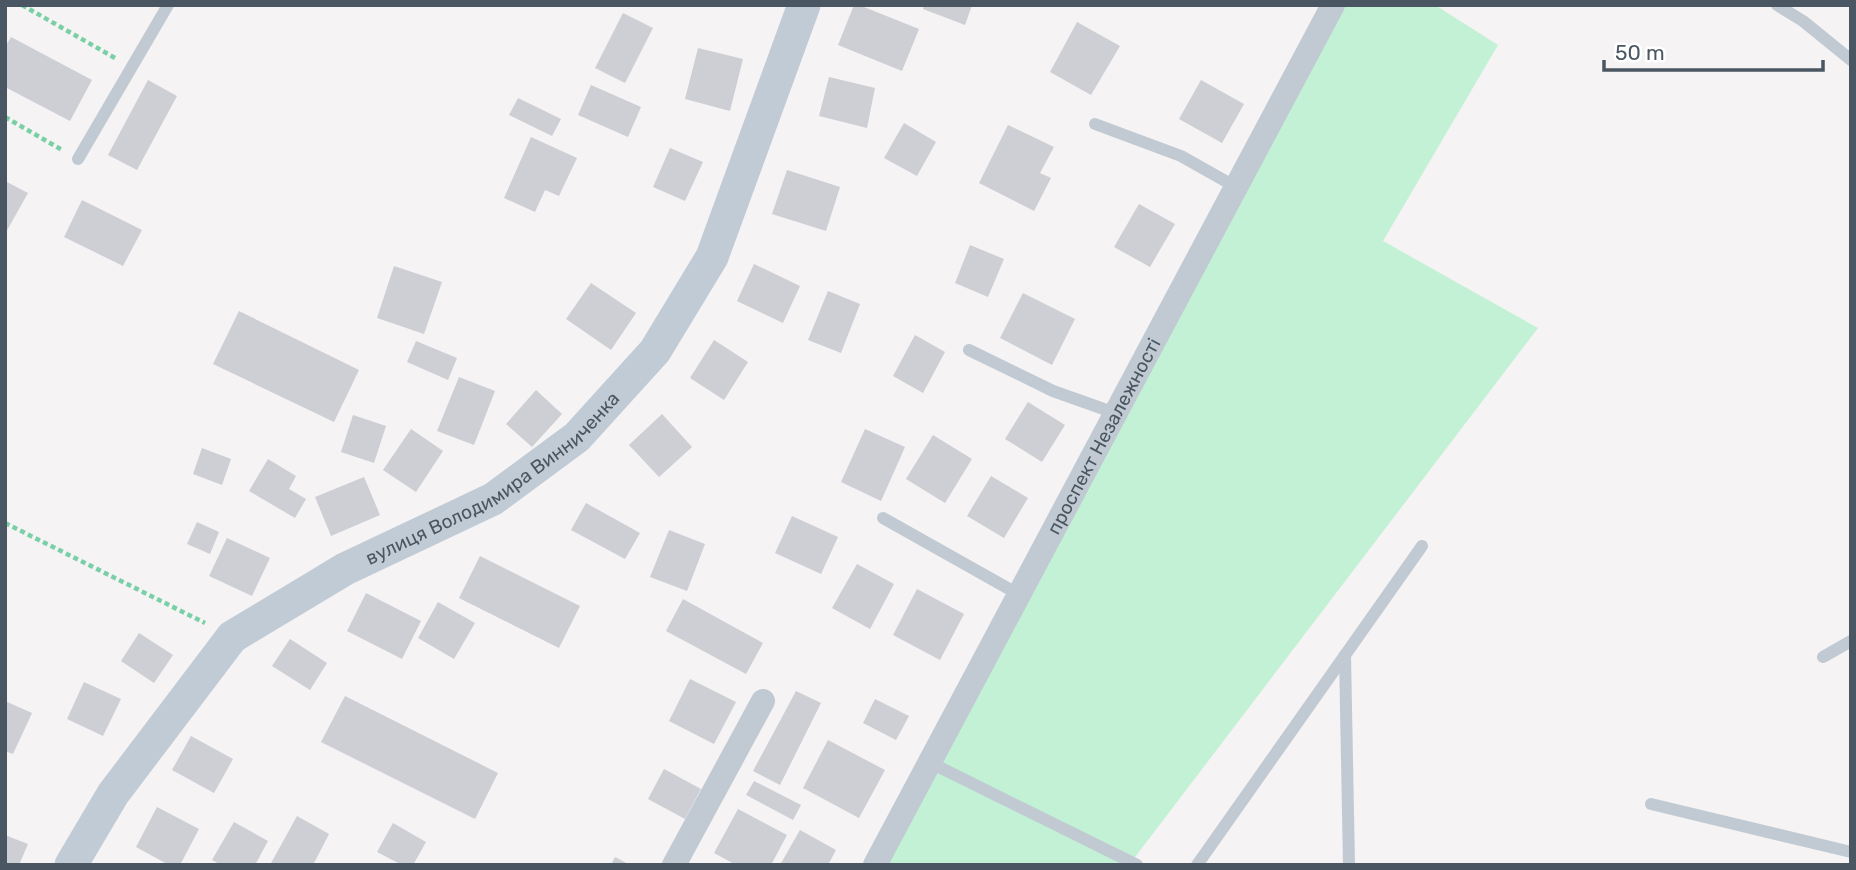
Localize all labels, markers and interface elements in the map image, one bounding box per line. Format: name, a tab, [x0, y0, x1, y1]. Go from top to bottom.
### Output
scale bar	[1604, 28, 1823, 72]
text: 50 m	[1615, 40, 1665, 65]
street label: проспект Незалежності	[1042, 334, 1166, 538]
street label: вулиця Володимира Винниченка	[362, 387, 624, 570]

